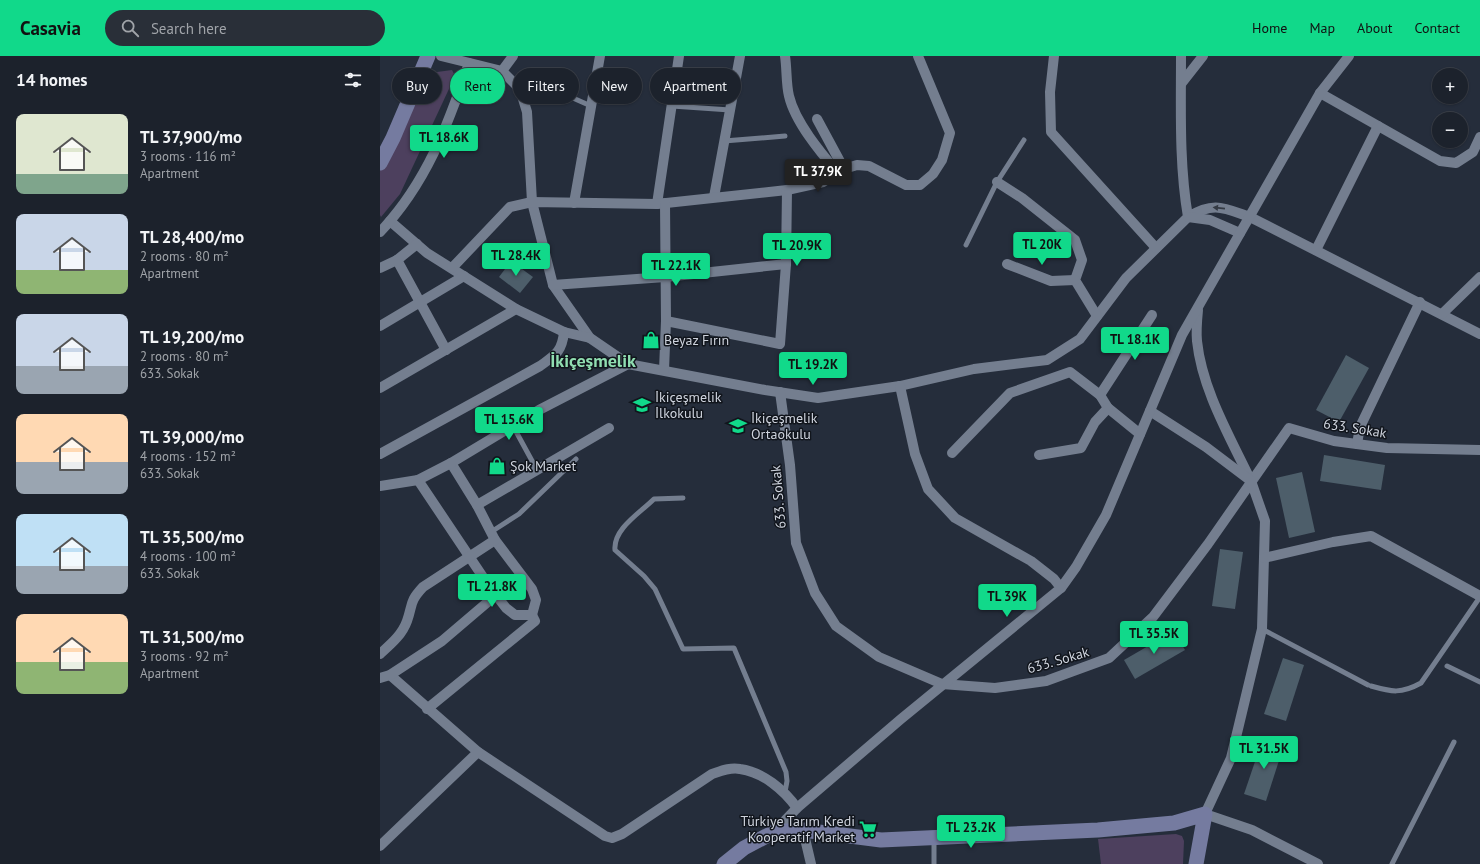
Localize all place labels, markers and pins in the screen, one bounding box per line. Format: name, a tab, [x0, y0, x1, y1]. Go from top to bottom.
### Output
pin: TL 18.6K	[403, 125, 485, 159]
pin: TL 37.9K	[777, 159, 859, 193]
pin: TL 20K	[1009, 232, 1075, 266]
pin: TL 20.9K	[756, 233, 838, 267]
pin: TL 28.4K	[475, 243, 557, 277]
pin: TL 22.1K	[635, 253, 717, 287]
pin: TL 18.1K	[1094, 327, 1176, 361]
shop icon: Beyaz Fırın	[641, 330, 661, 350]
place label: Beyaz Fırın	[664, 331, 729, 349]
pin: TL 19.2K	[772, 352, 854, 386]
place label: İkiçeşmelik İlkokulu	[655, 388, 722, 422]
school or university icon: İkiçeşmelik İlkokulu	[632, 395, 652, 415]
pin: TL 15.6K	[468, 407, 550, 441]
place label: İkiçeşmelik Ortaokulu	[751, 409, 818, 443]
school or university icon: İkiçeşmelik Ortaokulu	[728, 416, 748, 436]
shop icon: Şok Market	[487, 456, 507, 476]
place label: Şok Market	[510, 457, 576, 475]
pin: TL 21.8K	[451, 574, 533, 608]
pin: TL 39K	[974, 584, 1040, 618]
pin: TL 35.5K	[1113, 621, 1195, 655]
pin: TL 31.5K	[1223, 736, 1305, 770]
place label: Türkiye Tarım Kredi Kooperatif Market	[741, 812, 855, 846]
pin: TL 23.2K	[930, 815, 1012, 849]
supermarket icon: Türkiye Tarım Kredi Kooperatif Market	[858, 819, 878, 839]

